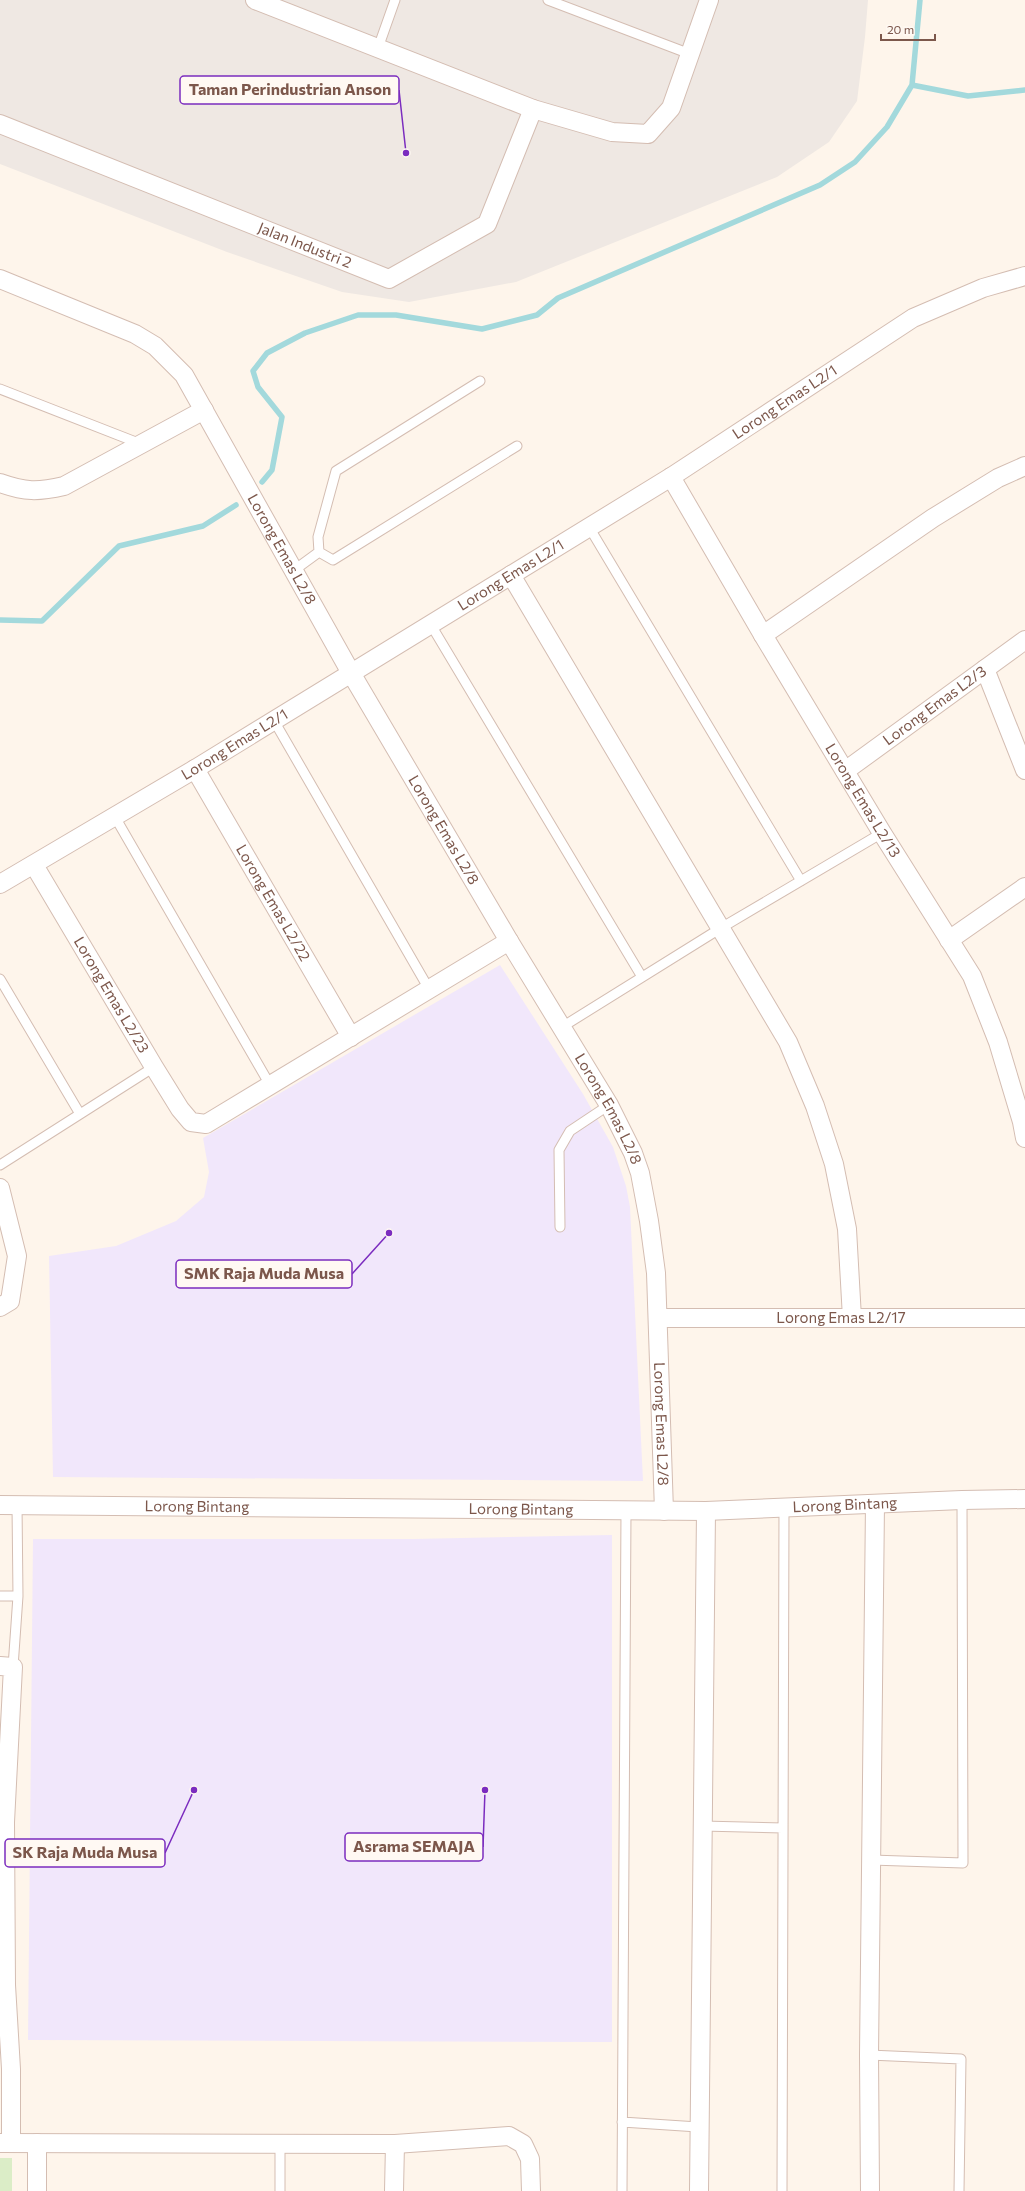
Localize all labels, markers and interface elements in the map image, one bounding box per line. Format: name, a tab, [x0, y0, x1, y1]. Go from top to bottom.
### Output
scale bar	[881, 16, 935, 42]
text: 20 m	[887, 22, 914, 36]
callout: Taman Perindustrian Anson	[180, 76, 399, 104]
text: Taman Perindustrian Anson	[189, 79, 391, 98]
street label: Jalan Industri 2	[256, 218, 355, 271]
street label: Lorong Emas L2/1	[729, 361, 840, 442]
street label: Lorong Emas L2/8	[244, 491, 321, 607]
street label: Lorong Emas L2/1	[454, 535, 567, 614]
street label: Lorong Emas L2/3	[879, 661, 989, 749]
street label: Lorong Emas L2/1	[178, 704, 291, 783]
street label: Lorong Emas L2/13	[822, 740, 905, 860]
street label: Lorong Emas L2/8	[405, 772, 484, 887]
street label: Lorong Emas L2/22	[233, 841, 315, 964]
street label: Lorong Emas L2/23	[71, 933, 153, 1056]
street label: Lorong Emas L2/8	[572, 1050, 646, 1166]
callout: SMK Raja Muda Musa	[176, 1260, 352, 1288]
text: SMK Raja Muda Musa	[184, 1263, 344, 1282]
street label: Lorong Emas L2/17	[776, 1308, 906, 1326]
street label: Lorong Emas L2/8	[651, 1362, 673, 1486]
street label: Lorong Bintang	[792, 1493, 898, 1515]
street label: Lorong Bintang	[145, 1496, 249, 1515]
street label: Lorong Bintang	[469, 1499, 573, 1518]
callout: Asrama SEMAJA	[345, 1833, 483, 1861]
text: Asrama SEMAJA	[353, 1836, 475, 1855]
callout: SK Raja Muda Musa	[5, 1839, 165, 1867]
text: SK Raja Muda Musa	[13, 1842, 157, 1861]

